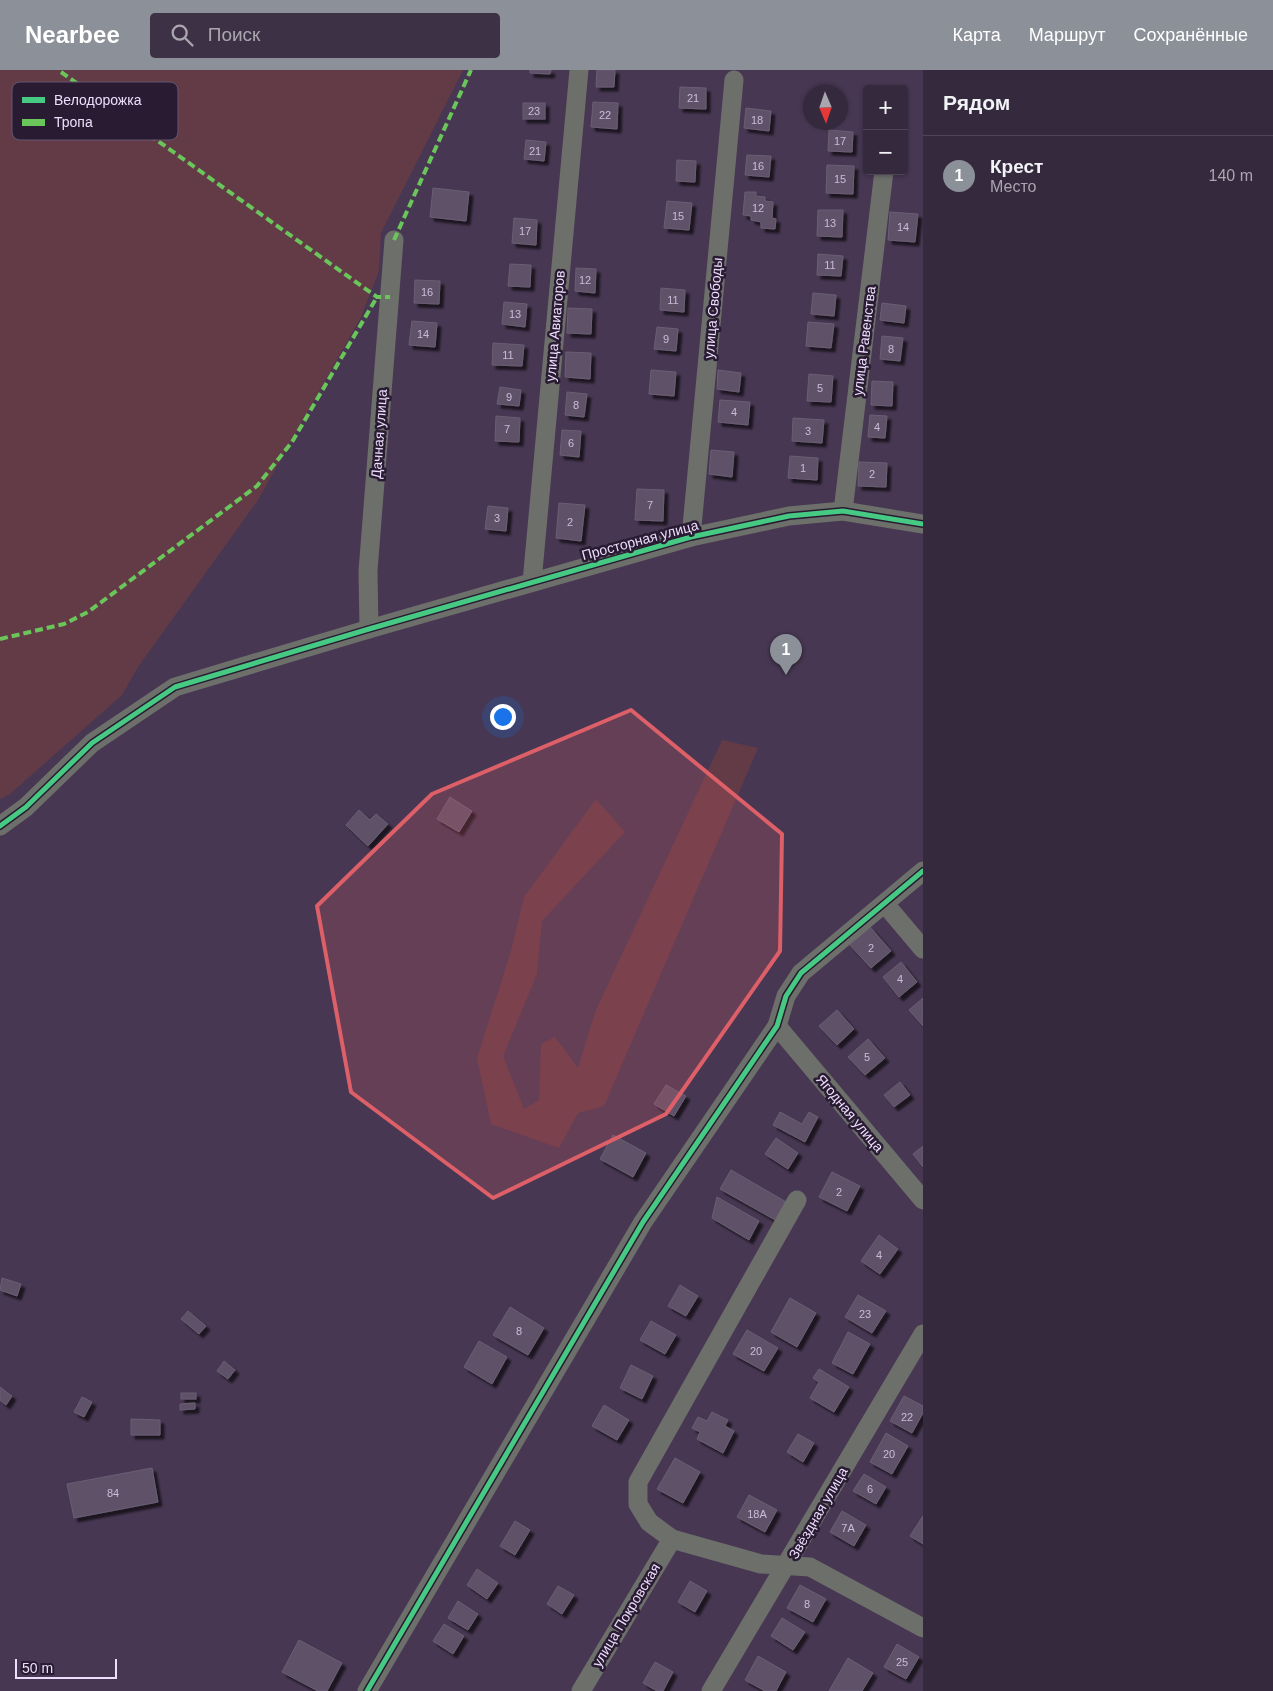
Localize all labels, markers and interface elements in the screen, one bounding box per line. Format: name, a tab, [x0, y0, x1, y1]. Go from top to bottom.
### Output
search box	[150, 13, 500, 58]
text: Nearbee	[25, 21, 120, 48]
icon: search	[168, 21, 196, 49]
text: Поиск	[208, 24, 260, 45]
text: Карта	[953, 25, 1001, 45]
text: Маршрут	[1029, 25, 1105, 45]
text: Сохранённые	[1133, 25, 1248, 45]
legend	[12, 82, 178, 140]
north arrow	[803, 85, 848, 130]
map controls	[863, 85, 908, 175]
button: +	[863, 85, 908, 130]
text: Рядом	[943, 91, 1010, 114]
text: Велодорожка	[54, 92, 142, 108]
house number: 21	[687, 92, 699, 104]
house number: 23	[528, 105, 540, 117]
house number: 22	[599, 109, 611, 121]
text: Тропа	[54, 114, 93, 130]
house number: 18	[751, 114, 763, 126]
button: −	[863, 130, 908, 175]
house number: 17	[834, 135, 846, 147]
house number: 21	[529, 145, 541, 157]
text: Крест	[990, 156, 1043, 177]
house number: 16	[752, 160, 764, 172]
text: 1	[955, 167, 963, 184]
text: 140 m	[1209, 167, 1253, 184]
house number: 15	[834, 173, 846, 185]
text: Место	[990, 178, 1036, 195]
house number: 12	[752, 202, 764, 214]
house number: 15	[672, 210, 684, 222]
house number: 13	[824, 217, 836, 229]
house number: 14	[897, 221, 909, 233]
house number: 17	[519, 225, 531, 237]
street label: улица Свободы	[701, 257, 725, 359]
house number: 11	[824, 259, 836, 271]
street label: улица Авиаторов	[542, 270, 568, 382]
house number: 12	[579, 274, 591, 286]
street label: улица Равенства	[849, 285, 879, 397]
house number: 16	[421, 286, 433, 298]
house number: 11	[667, 294, 679, 306]
house number: 13	[509, 308, 521, 320]
house number: 14	[417, 328, 429, 340]
house number: 9	[663, 333, 669, 345]
house number: 8	[888, 343, 894, 355]
house number: 11	[502, 349, 514, 361]
house number: 5	[817, 382, 823, 394]
street label: Дачная улица	[368, 388, 390, 479]
house number: 9	[506, 391, 512, 403]
house number: 8	[573, 399, 579, 411]
house number: 4	[731, 406, 737, 418]
house number: 4	[874, 421, 880, 433]
house number: 7	[504, 423, 510, 435]
house number: 3	[805, 425, 811, 437]
house number: 6	[568, 437, 574, 449]
house number: 1	[800, 462, 806, 474]
house number: 2	[869, 468, 875, 480]
house number: 7	[647, 499, 653, 511]
house number: 3	[494, 512, 500, 524]
house number: 2	[567, 516, 573, 528]
street label: Просторная улица	[580, 517, 700, 563]
pin: 1	[770, 634, 802, 675]
your location	[490, 704, 516, 730]
house number: 2	[868, 942, 874, 954]
house number: 4	[897, 973, 903, 985]
house number: 5	[864, 1051, 870, 1063]
street label: Ягодная улица	[813, 1071, 887, 1155]
house number: 2	[836, 1186, 842, 1198]
house number: 4	[876, 1249, 882, 1261]
house number: 23	[859, 1308, 871, 1320]
house number: 8	[516, 1325, 522, 1337]
house number: 20	[750, 1345, 762, 1357]
house number: 22	[901, 1411, 913, 1423]
house number: 20	[883, 1448, 895, 1460]
street label: Звёздная улица	[785, 1464, 851, 1562]
house number: 6	[867, 1483, 873, 1495]
house number: 84	[107, 1487, 119, 1499]
house number: 18А	[747, 1508, 767, 1520]
house number: 7А	[841, 1522, 855, 1534]
street label: улица Покровская	[589, 1560, 663, 1670]
house number: 8	[804, 1598, 810, 1610]
scale bar	[15, 1656, 118, 1679]
house number: 25	[896, 1656, 908, 1668]
text: 50 m	[22, 1660, 53, 1676]

